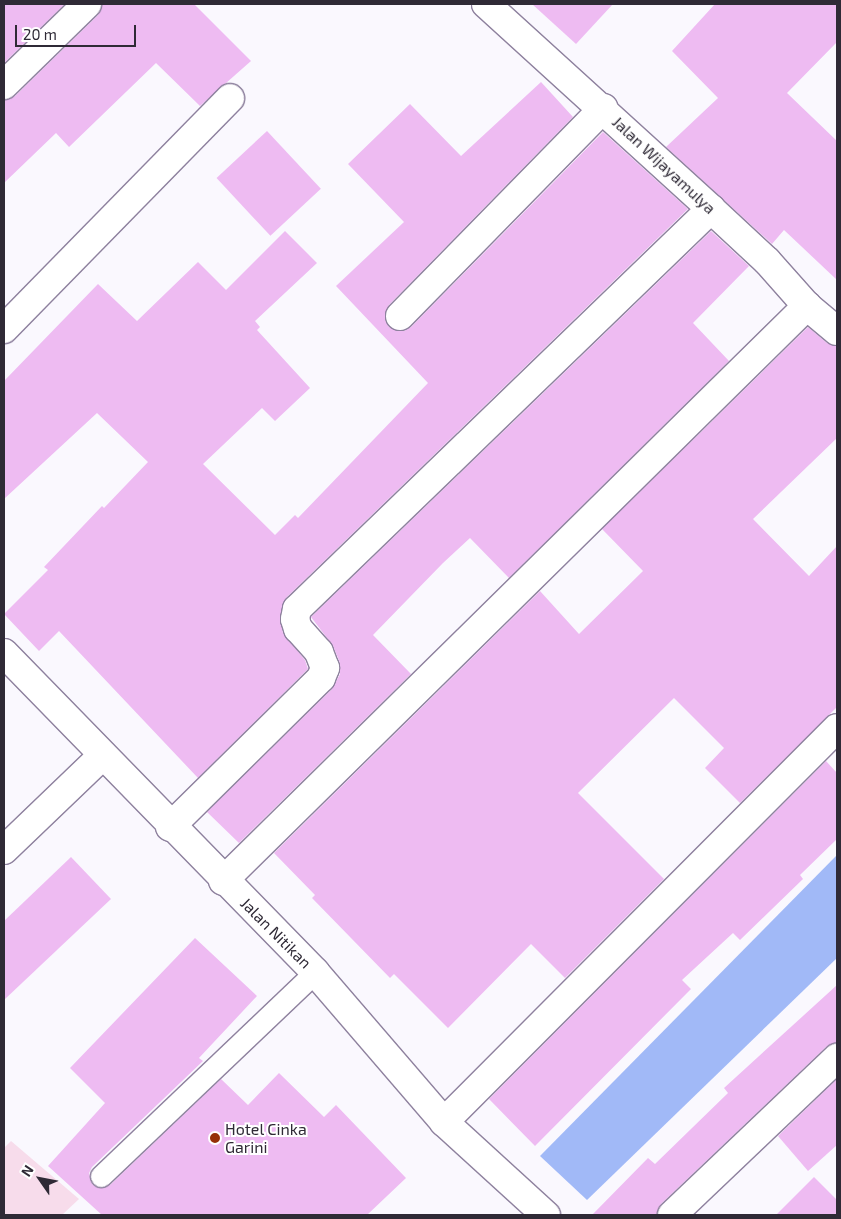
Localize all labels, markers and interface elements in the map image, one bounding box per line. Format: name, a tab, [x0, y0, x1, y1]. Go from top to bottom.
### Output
scale bar	[18, 15, 139, 47]
text: 20 m	[23, 25, 57, 43]
street label: Jalan Wijayamulya	[608, 112, 720, 218]
street label: Jalan Nitikan	[237, 894, 315, 972]
place label: Hotel Cinka Garini	[225, 1119, 307, 1157]
marker: Hotel Cinka Garini	[209, 1132, 221, 1144]
north arrow	[15, 1154, 65, 1204]
text: N	[17, 1162, 37, 1179]

